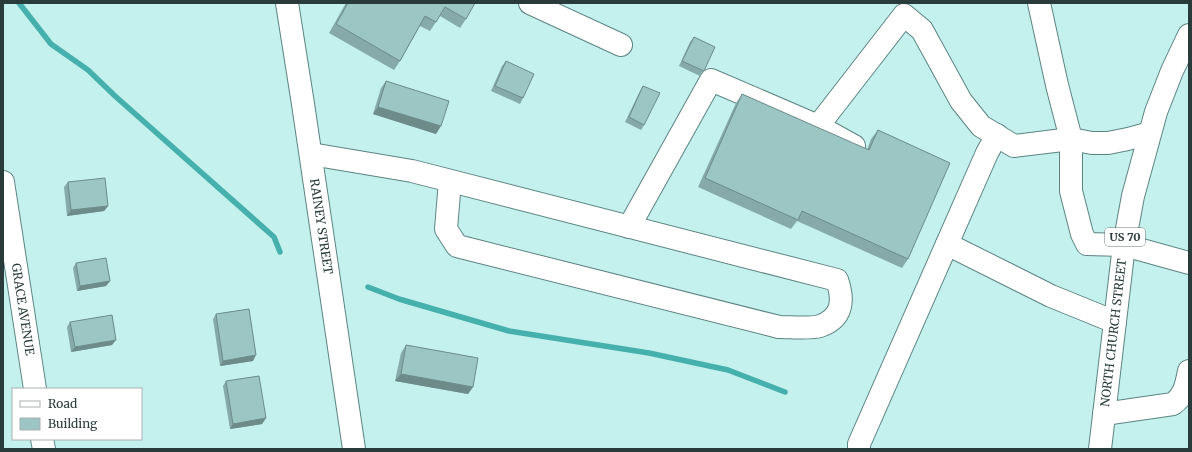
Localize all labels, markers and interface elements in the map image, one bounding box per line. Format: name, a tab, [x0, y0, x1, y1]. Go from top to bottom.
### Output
street label: RAINEY STREET	[307, 177, 336, 276]
road number: US 70	[1105, 228, 1145, 246]
street label: NORTH CHURCH STREET	[1097, 257, 1129, 408]
street label: GRACE AVENUE	[9, 262, 38, 357]
legend	[12, 388, 142, 440]
text: Road	[48, 396, 77, 411]
text: Building	[48, 416, 98, 431]

